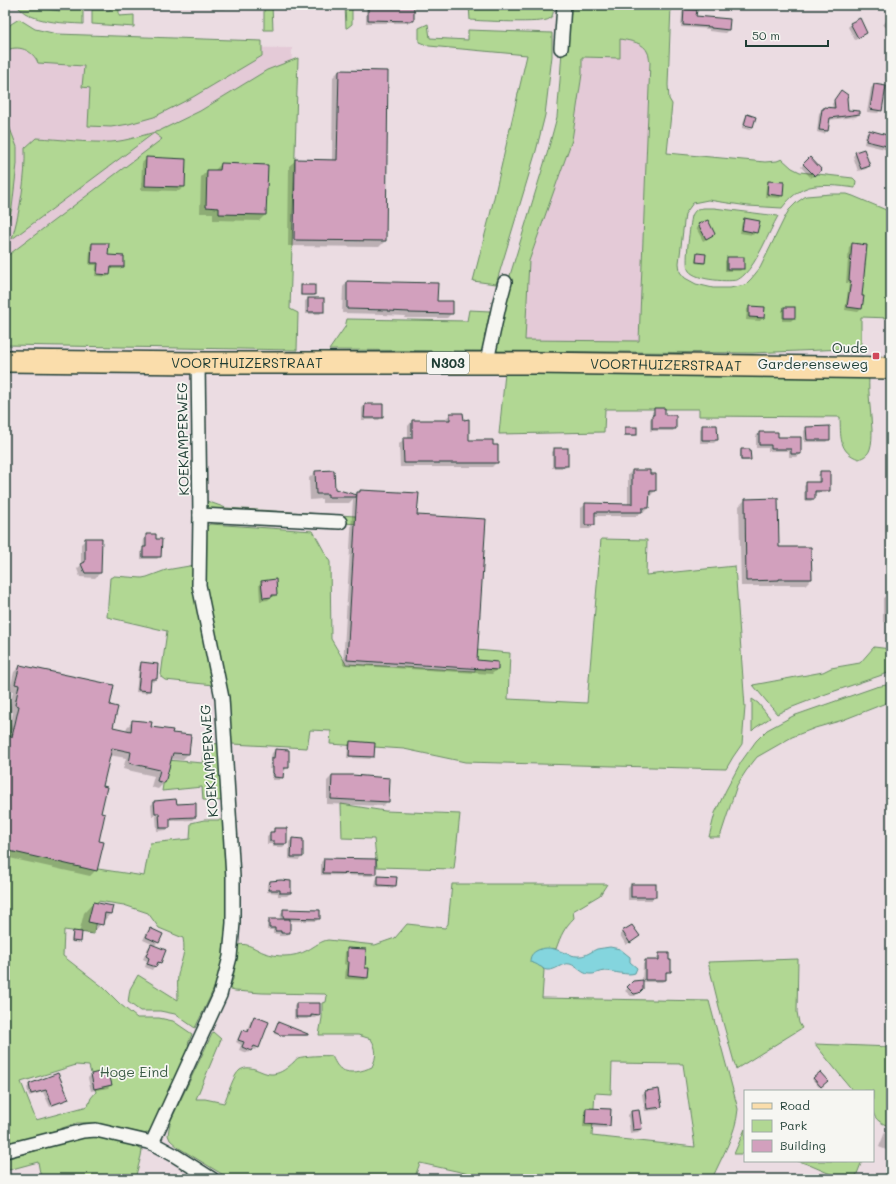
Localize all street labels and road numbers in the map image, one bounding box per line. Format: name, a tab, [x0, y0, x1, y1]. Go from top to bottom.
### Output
road number: N303	[427, 352, 469, 374]
street label: VOORTHUIZERSTRAAT	[171, 353, 323, 372]
street label: VOORTHUIZERSTRAAT	[590, 354, 742, 375]
street label: KOEKAMPERWEG	[172, 382, 193, 496]
street label: KOEKAMPERWEG	[195, 704, 222, 818]

